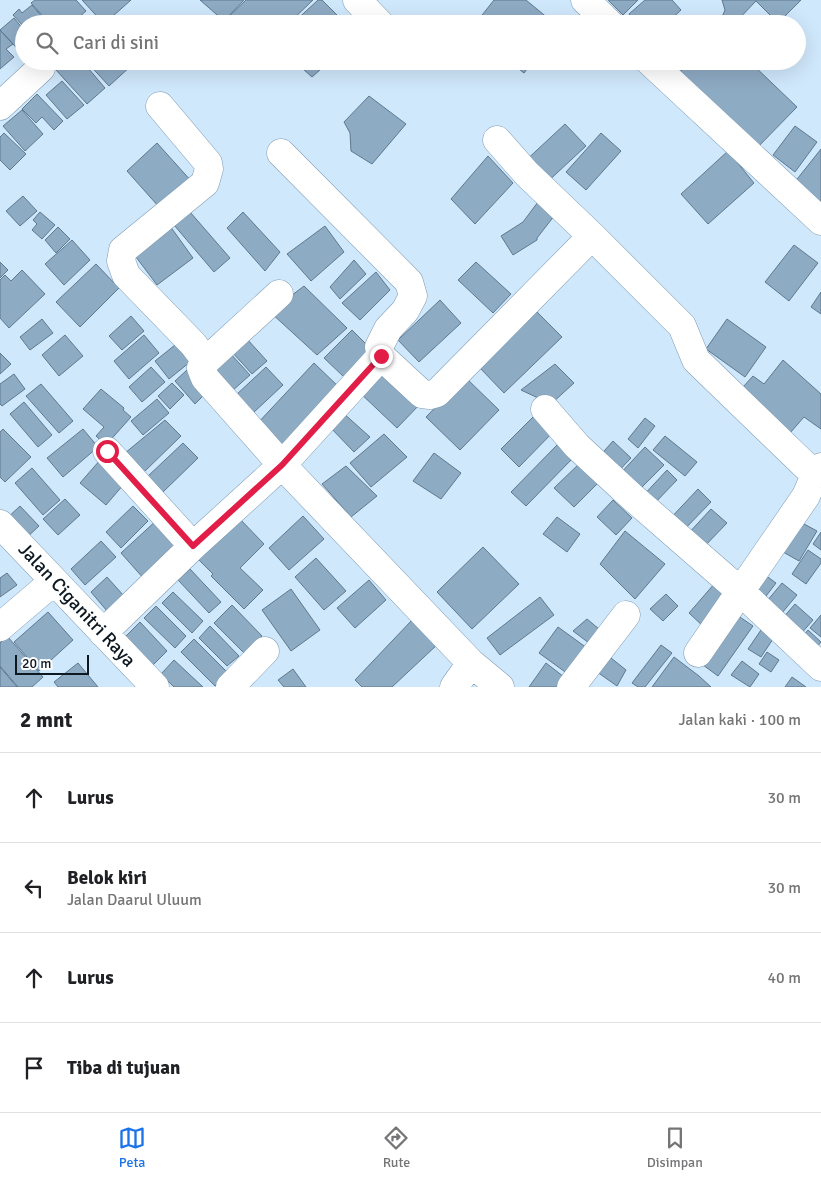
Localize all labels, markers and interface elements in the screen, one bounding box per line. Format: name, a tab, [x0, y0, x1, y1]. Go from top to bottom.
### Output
search box	[15, 15, 806, 70]
icon: search	[33, 29, 61, 57]
text: Cari di sini	[73, 31, 159, 55]
route end	[370, 345, 393, 368]
route start	[96, 440, 119, 463]
street label: Jalan Ciganitri Raya	[13, 538, 141, 672]
scale bar	[15, 652, 89, 675]
text: 20 m	[22, 655, 51, 672]
text: 2 mnt	[20, 707, 72, 733]
text: Jalan kaki · 100 m	[679, 710, 801, 730]
icon: ahead	[20, 784, 48, 812]
text: Lurus	[67, 786, 114, 810]
text: 30 m	[767, 788, 801, 808]
text: Belok kiri	[67, 866, 147, 890]
icon: left	[20, 874, 48, 902]
text: 30 m	[767, 878, 801, 898]
text: Jalan Daarul Uluum	[67, 890, 202, 910]
icon: ahead	[20, 964, 48, 992]
text: Lurus	[67, 966, 114, 990]
text: 40 m	[767, 968, 801, 988]
icon: arrive	[20, 1054, 48, 1082]
text: Tiba di tujuan	[67, 1056, 180, 1080]
tab: Peta	[118, 1124, 146, 1171]
tab: Rute	[382, 1124, 410, 1171]
tab: Disimpan	[647, 1124, 703, 1171]

